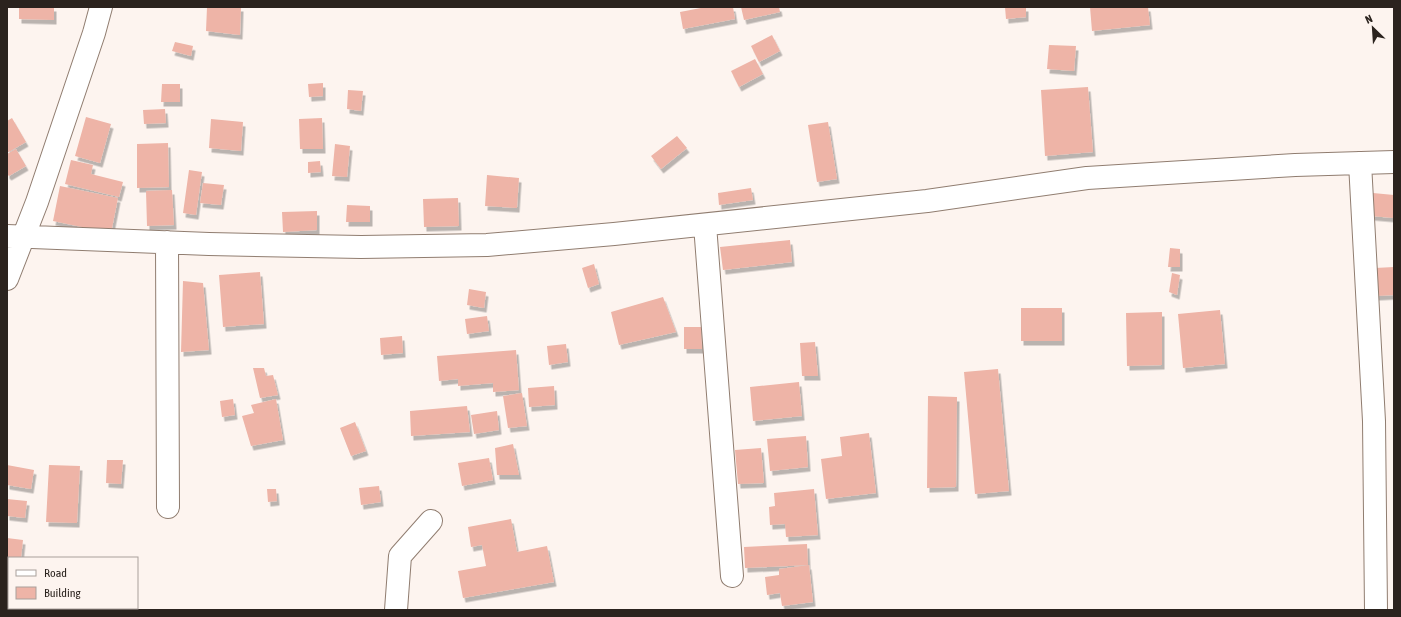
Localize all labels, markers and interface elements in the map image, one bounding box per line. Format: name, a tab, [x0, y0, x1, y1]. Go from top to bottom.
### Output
north arrow	[1353, 8, 1393, 48]
text: N	[1363, 12, 1374, 26]
legend	[8, 557, 138, 609]
text: Road	[44, 566, 67, 580]
text: Building	[44, 586, 82, 600]

